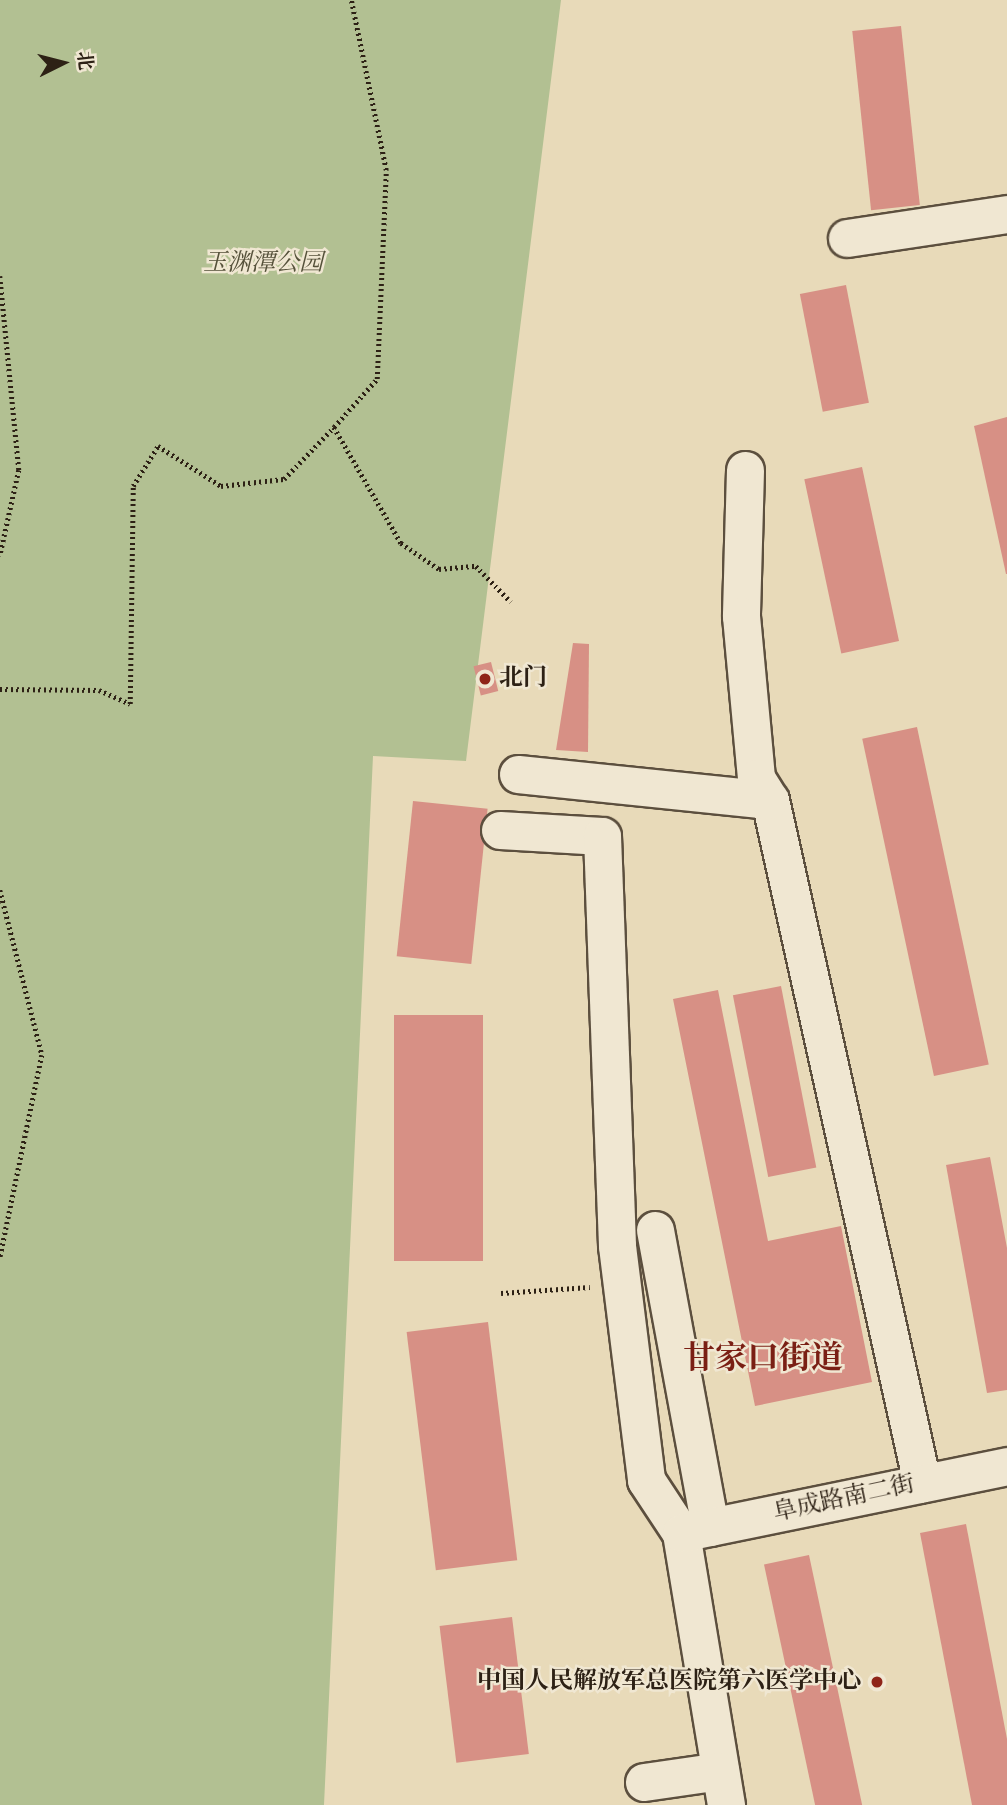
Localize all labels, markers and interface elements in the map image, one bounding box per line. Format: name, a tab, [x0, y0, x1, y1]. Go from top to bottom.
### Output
north arrow	[28, 28, 98, 98]
text: 北	[72, 50, 97, 71]
park label: 玉渊潭公园	[203, 250, 323, 278]
place label: 北门	[499, 665, 547, 693]
marker: 北门	[477, 671, 493, 687]
district label: 甘家口街道	[683, 1340, 843, 1378]
street label: 阜成路南二街	[771, 1470, 917, 1528]
place label: 中国人民解放军总医院第六医学中心	[477, 1668, 861, 1696]
marker: 中国人民解放军总医院第六医学中心	[867, 1672, 887, 1692]

